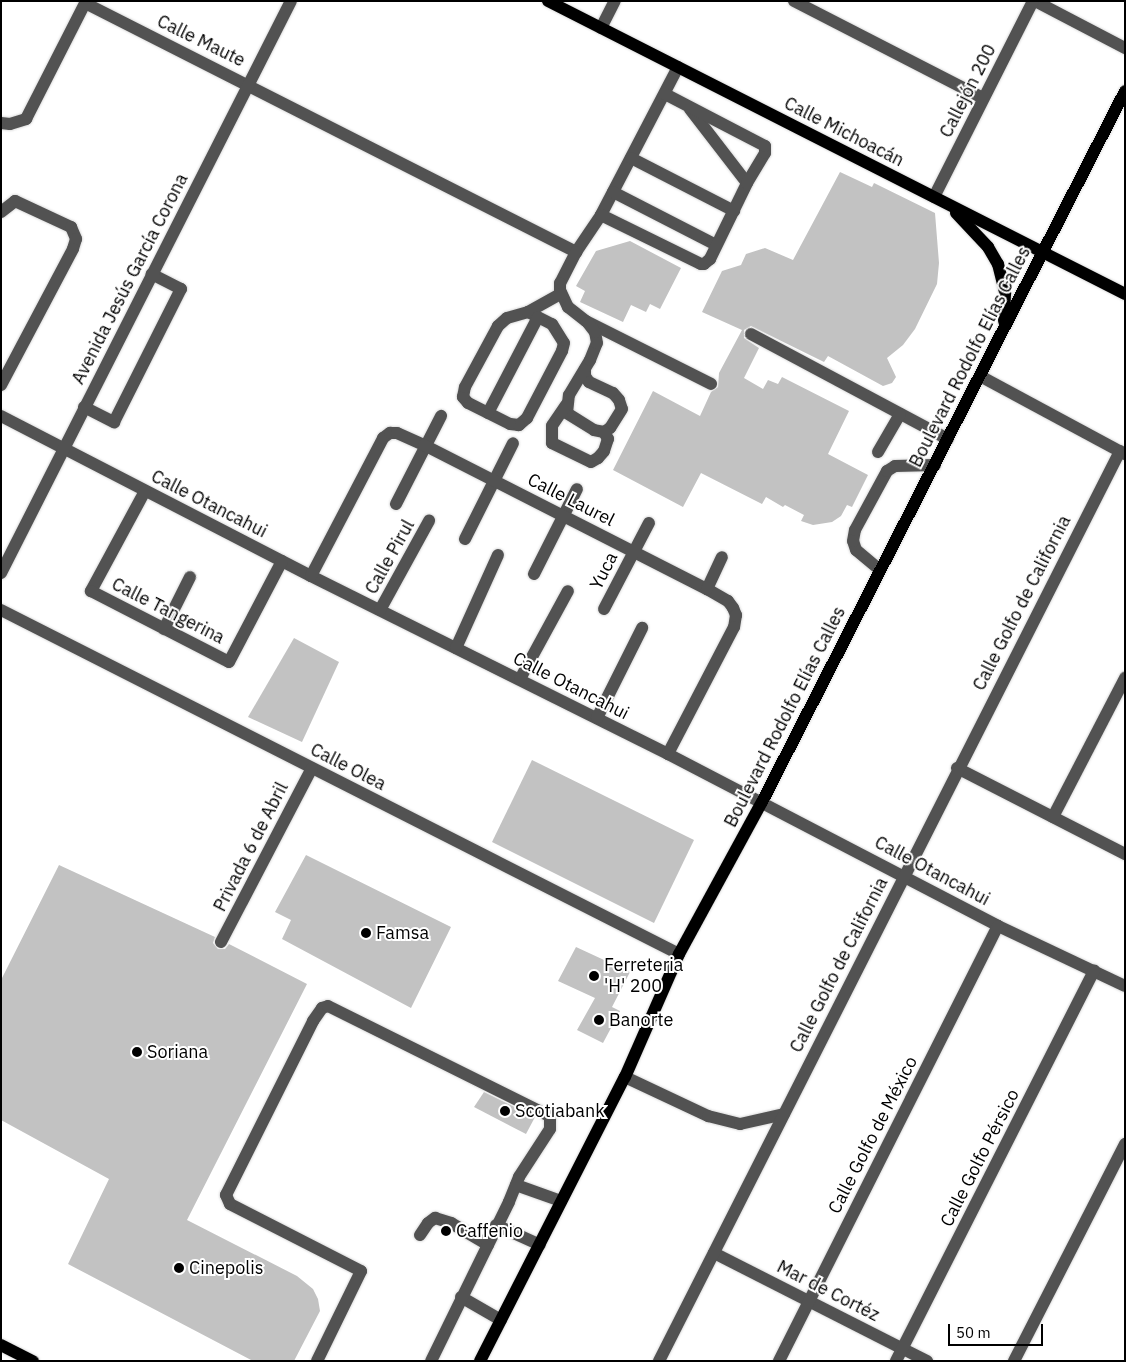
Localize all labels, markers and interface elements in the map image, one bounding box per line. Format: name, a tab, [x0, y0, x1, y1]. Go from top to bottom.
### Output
street label: Calle Maute	[153, 10, 249, 72]
street label: Callejón 200	[935, 41, 1001, 141]
street label: Calle Michoacán	[780, 93, 908, 171]
street label: Avenida Jesús García Corona	[67, 170, 193, 388]
street label: Boulevard Rodolfo Elías Calles	[905, 243, 1035, 471]
street label: Calle Otancahui	[147, 466, 271, 542]
street label: Calle Laurel	[524, 469, 618, 531]
street label: Calle Golfo de California	[968, 512, 1076, 694]
street label: Calle Pirul	[361, 516, 419, 598]
street label: Yuca	[586, 549, 622, 593]
street label: Calle Tangerina	[108, 573, 228, 649]
street label: Boulevard Rodolfo Elías Calles	[720, 603, 850, 831]
street label: Calle Otancahui	[509, 648, 633, 724]
street label: Calle Olea	[307, 739, 389, 795]
street label: Privada 6 de Abril	[209, 779, 293, 915]
street label: Calle Otancahui	[871, 832, 993, 910]
street label: Calle Golfo de California	[785, 874, 893, 1056]
place label: Famsa	[376, 922, 429, 944]
marker: Famsa	[360, 927, 372, 939]
place label: Ferreteria 'H' 200	[604, 955, 683, 998]
marker: Ferreteria 'H' 200	[588, 970, 600, 982]
place label: Banorte	[609, 1009, 673, 1031]
marker: Banorte	[593, 1014, 605, 1026]
place label: Soriana	[147, 1041, 208, 1063]
marker: Soriana	[131, 1046, 143, 1058]
street label: Calle Golfo de México	[824, 1053, 922, 1217]
street label: Calle Golfo Pérsico	[936, 1086, 1024, 1230]
place label: Scotiabank	[515, 1100, 605, 1122]
marker: Scotiabank	[499, 1105, 511, 1117]
place label: Caffenio	[456, 1220, 523, 1242]
marker: Caffenio	[440, 1225, 452, 1237]
street label: Mar de Cortéz	[773, 1256, 883, 1326]
place label: Cinepolis	[189, 1257, 263, 1279]
marker: Cinepolis	[173, 1262, 185, 1274]
scale bar	[951, 1314, 1046, 1346]
text: 50 m	[956, 1323, 991, 1342]

